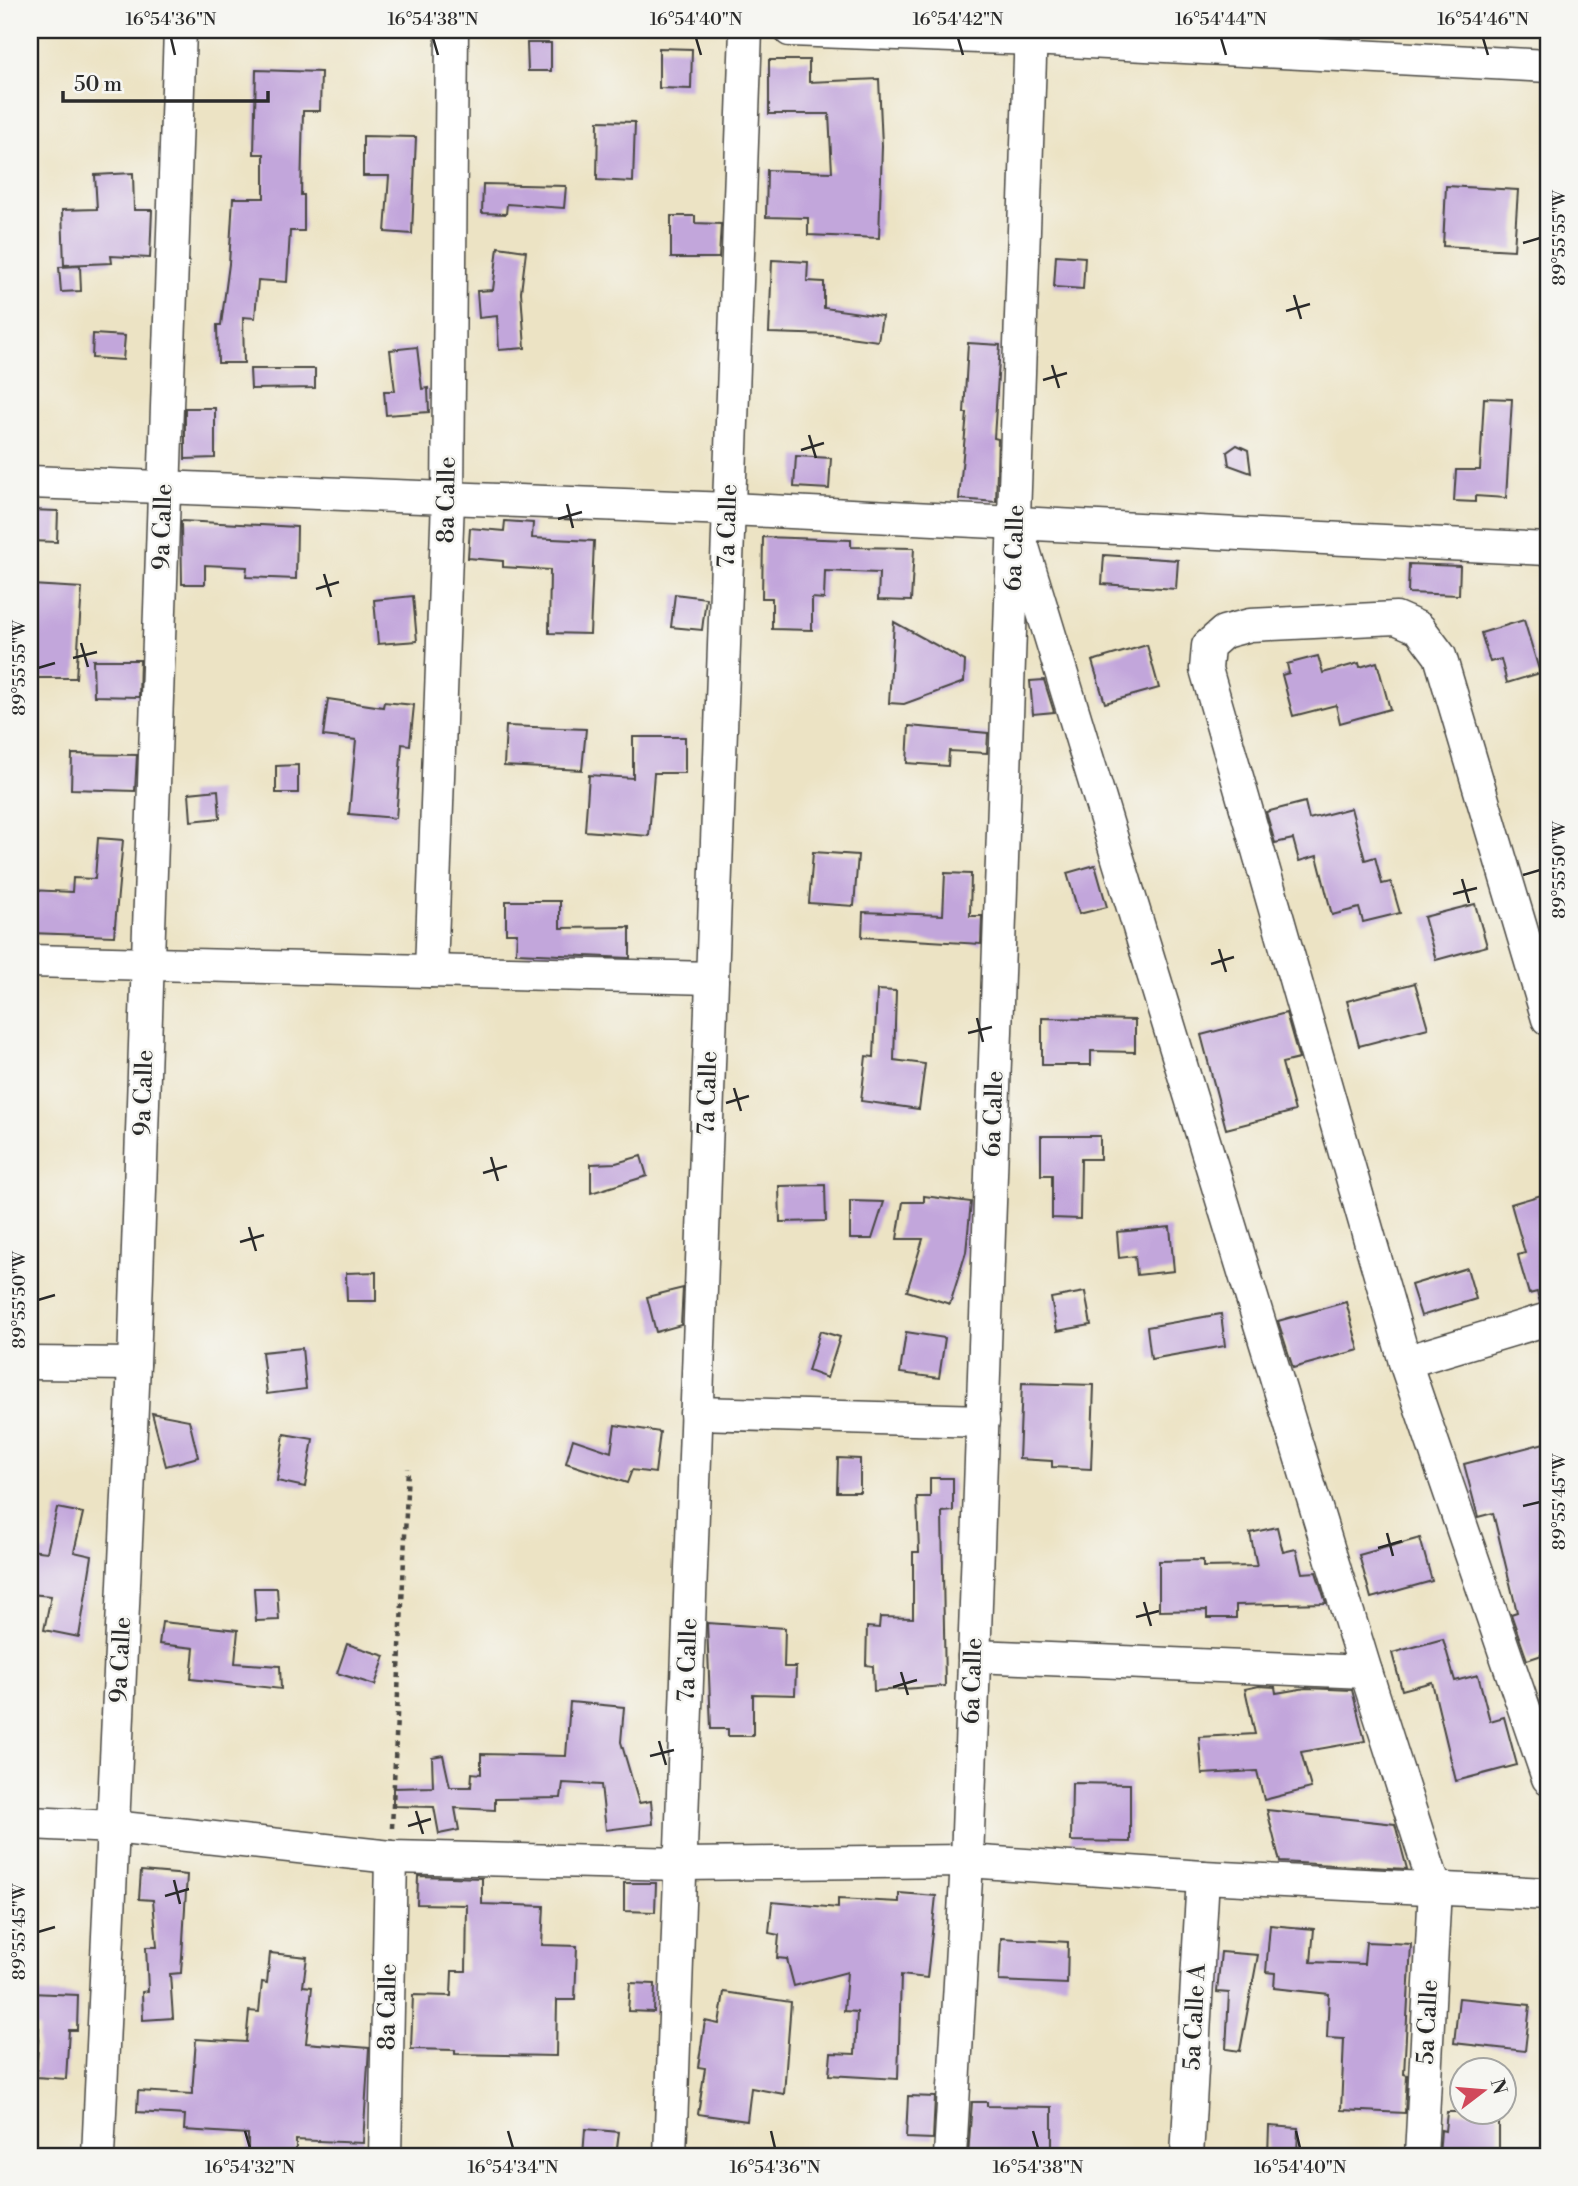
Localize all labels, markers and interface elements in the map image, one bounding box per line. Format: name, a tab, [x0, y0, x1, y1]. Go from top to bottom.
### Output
text: 16°54'36"N	[126, 8, 217, 31]
text: 16°54'38"N	[387, 8, 479, 31]
text: 16°54'40"N	[650, 8, 743, 31]
text: 16°54'42"N	[912, 8, 1004, 31]
text: 16°54'44"N	[1175, 8, 1268, 31]
text: 16°54'46"N	[1437, 8, 1529, 31]
scale bar	[63, 60, 268, 104]
text: 50 m	[74, 72, 122, 98]
text: 89°55'55"W	[1548, 190, 1571, 286]
street label: 8a Calle	[431, 456, 463, 544]
street label: 9a Calle	[146, 483, 180, 571]
street label: 7a Calle	[712, 483, 744, 569]
street label: 6a Calle	[998, 504, 1032, 592]
text: 89°55'55"W	[8, 620, 31, 716]
text: 89°55'50"W	[1548, 821, 1571, 919]
street label: 9a Calle	[127, 1049, 161, 1137]
street label: 7a Calle	[692, 1050, 724, 1136]
street label: 6a Calle	[977, 1070, 1011, 1158]
text: 89°55'50"W	[8, 1251, 31, 1349]
text: 89°55'45"W	[1548, 1453, 1571, 1550]
street label: 9a Calle	[104, 1616, 138, 1704]
street label: 7a Calle	[672, 1617, 704, 1703]
street label: 6a Calle	[956, 1637, 990, 1725]
text: 89°55'45"W	[8, 1883, 31, 1980]
street label: 5a Calle A	[1177, 1962, 1213, 2071]
street label: 8a Calle	[372, 1963, 404, 2051]
street label: 5a Calle	[1411, 1979, 1445, 2065]
north arrow	[1448, 2056, 1518, 2126]
text: N	[1485, 2076, 1512, 2097]
text: 16°54'32"N	[205, 2156, 296, 2179]
text: 16°54'34"N	[467, 2156, 559, 2179]
text: 16°54'36"N	[730, 2156, 821, 2179]
text: 16°54'38"N	[992, 2156, 1084, 2179]
text: 16°54'40"N	[1254, 2156, 1347, 2179]

